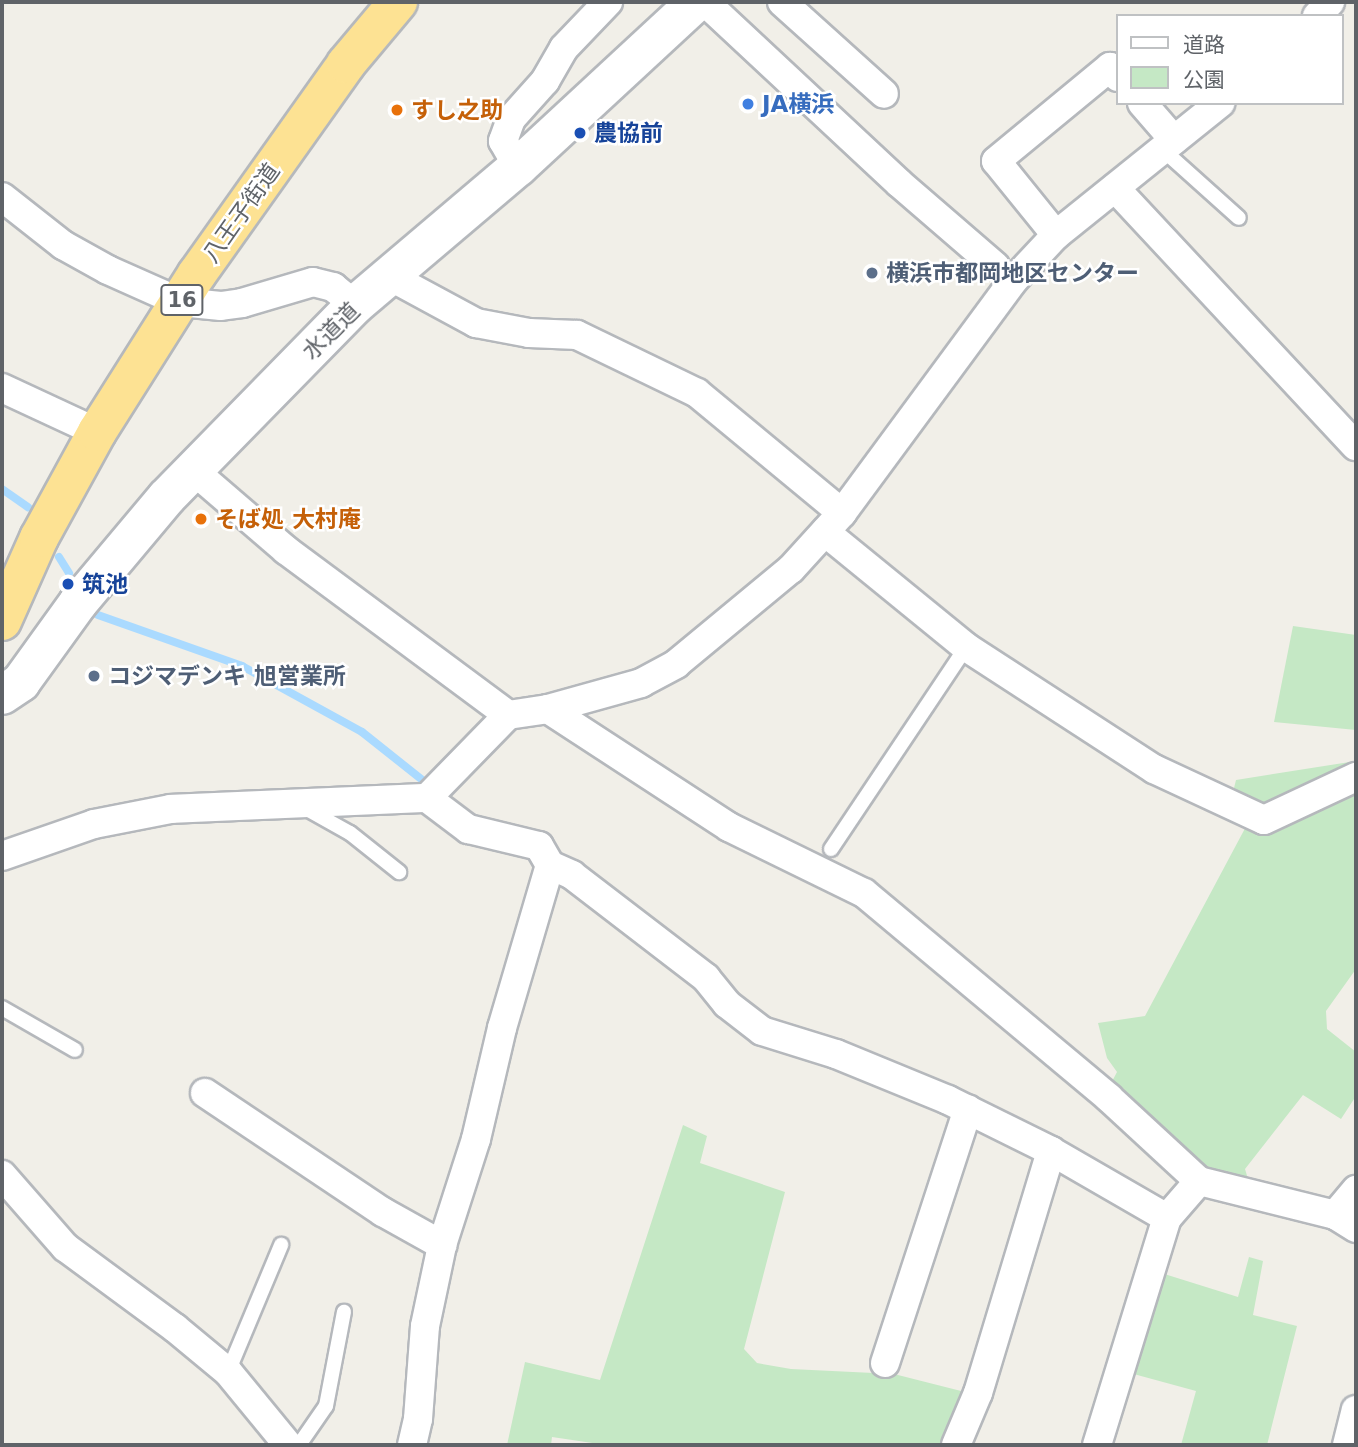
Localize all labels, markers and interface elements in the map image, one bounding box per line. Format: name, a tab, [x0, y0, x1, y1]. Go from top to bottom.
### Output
legend	[1116, 14, 1344, 105]
text: 道路	[1183, 33, 1225, 57]
text: 公園	[1183, 68, 1225, 92]
place label: JA横浜	[762, 90, 834, 118]
place label: すし之助	[411, 96, 503, 124]
marker: JA横浜	[740, 96, 756, 112]
marker: すし之助	[389, 102, 405, 118]
place label: 農協前	[594, 119, 663, 147]
marker: 農協前	[572, 125, 588, 141]
street label: 八王子街道	[197, 158, 285, 268]
place label: 横浜市都岡地区センター	[886, 259, 1139, 287]
marker: 横浜市都岡地区センター	[864, 265, 880, 281]
road number: 16	[159, 282, 205, 318]
street label: 水道道	[297, 297, 365, 365]
place label: そば処 大村庵	[215, 505, 361, 533]
marker: そば処 大村庵	[193, 511, 209, 527]
place label: 筑池	[82, 570, 128, 598]
marker: 筑池	[60, 576, 76, 592]
place label: コジマデンキ 旭営業所	[108, 662, 346, 690]
marker: コジマデンキ 旭営業所	[86, 668, 102, 684]

